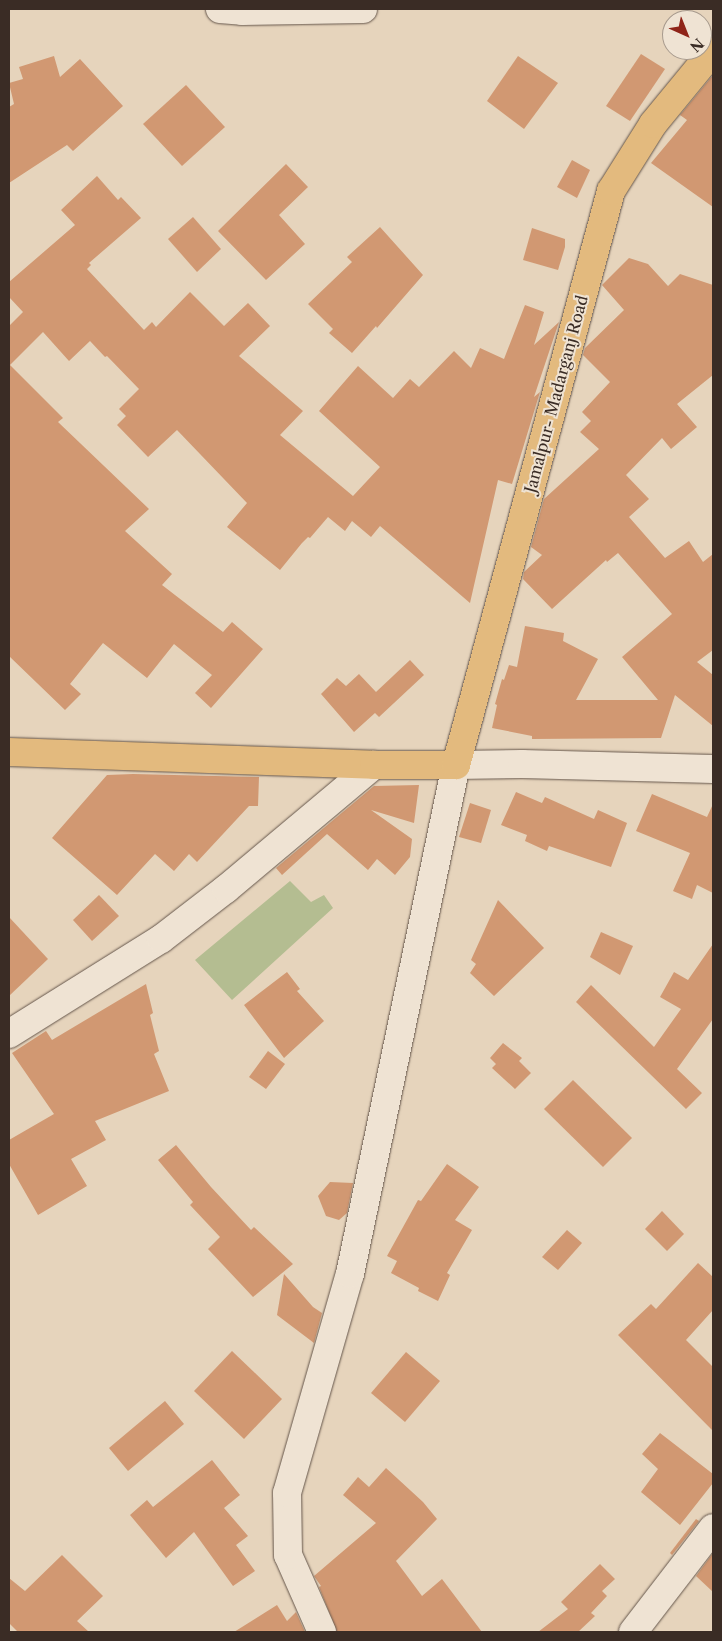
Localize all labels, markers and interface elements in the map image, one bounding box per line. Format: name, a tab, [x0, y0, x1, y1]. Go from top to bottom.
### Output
north arrow	[662, 10, 712, 60]
text: N	[686, 34, 707, 56]
street label: Jamalpur- Madarganj Road	[520, 293, 592, 495]

